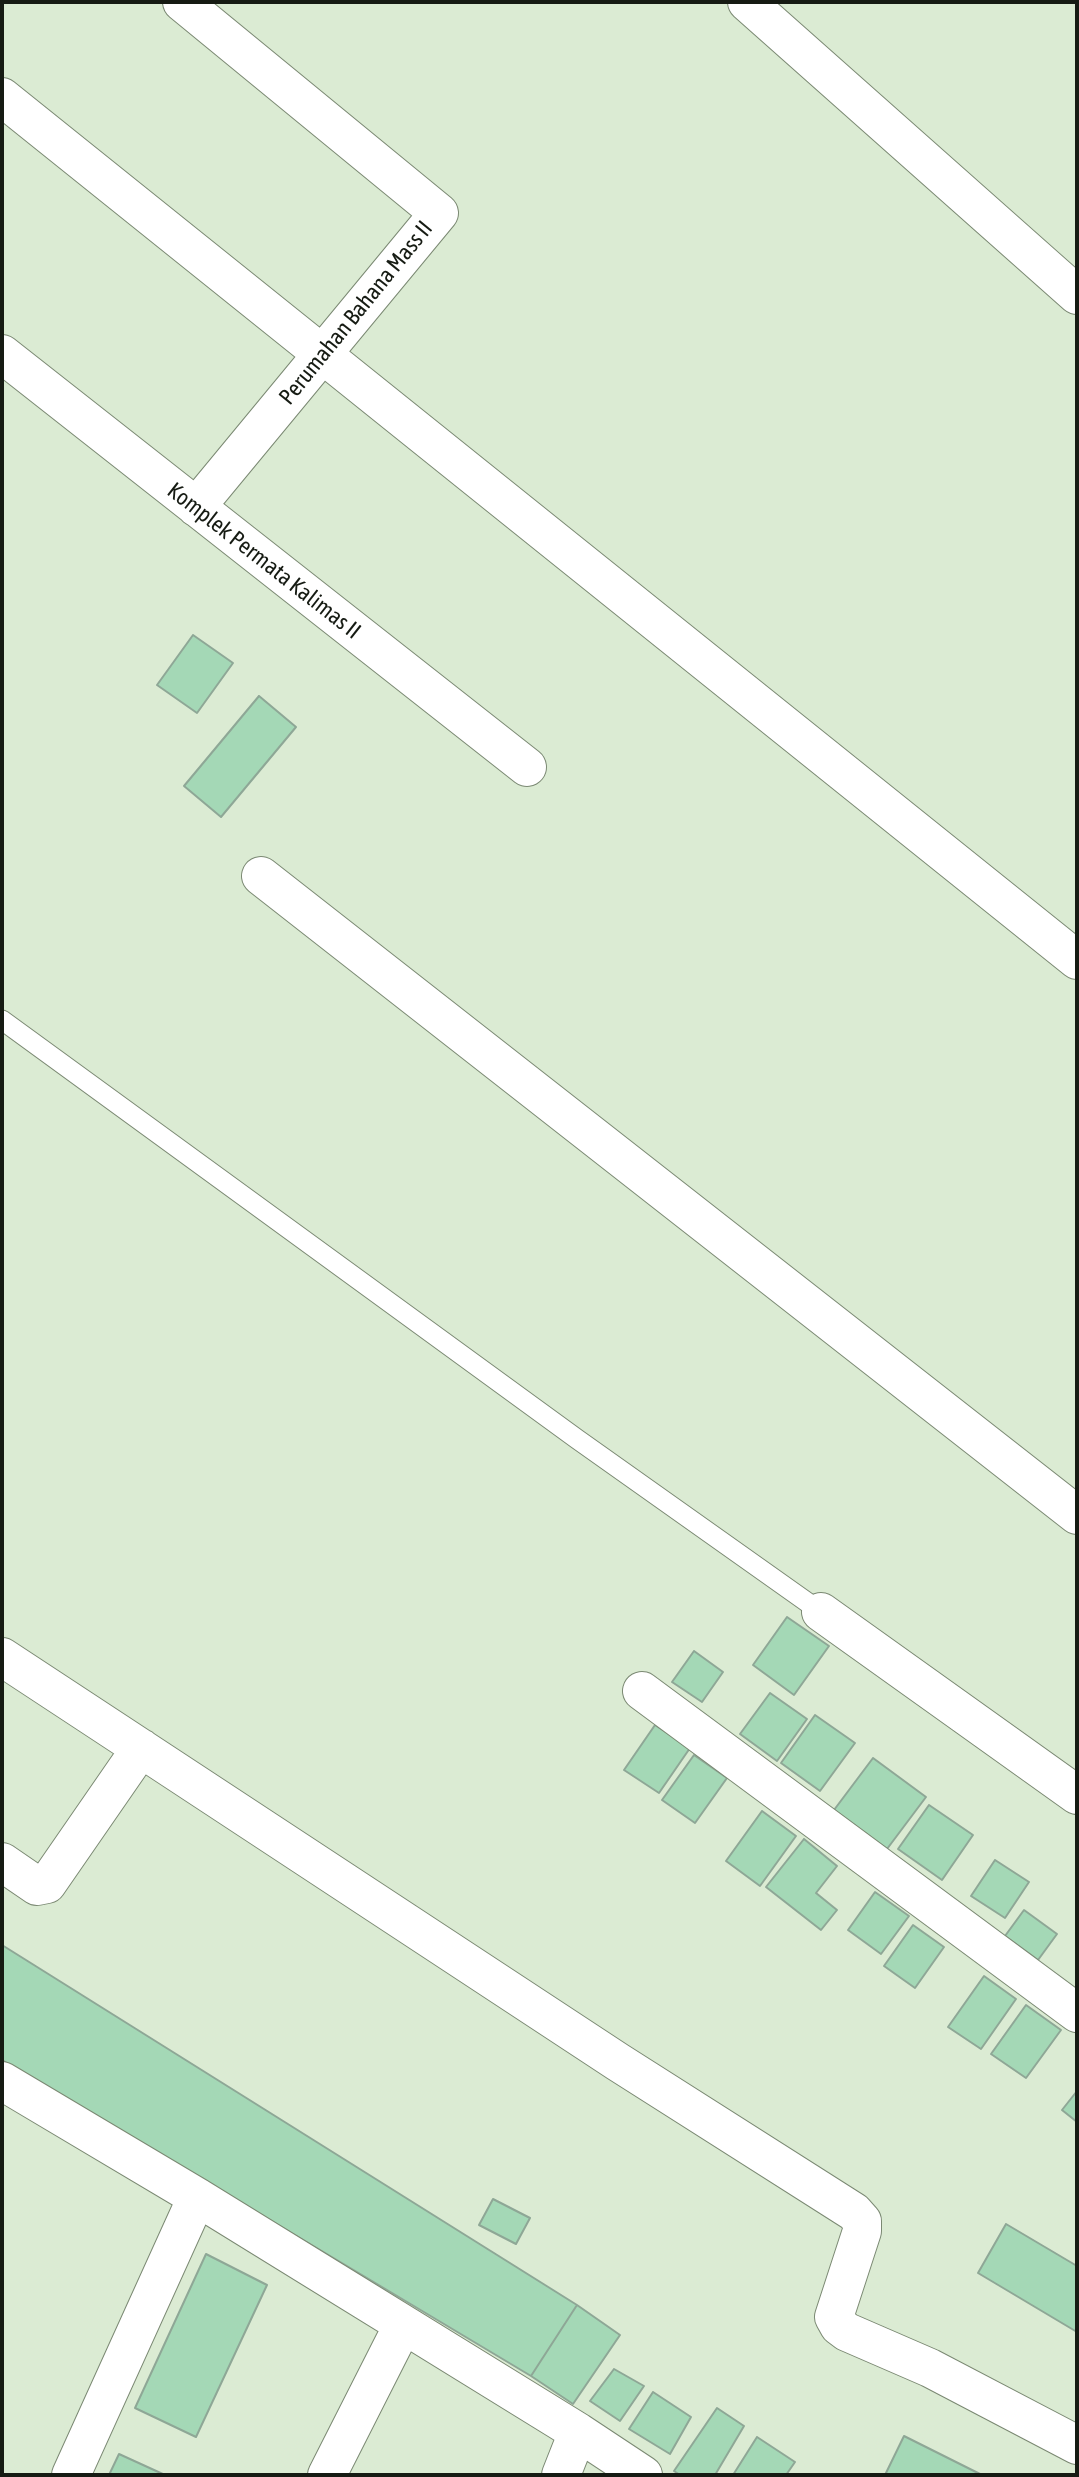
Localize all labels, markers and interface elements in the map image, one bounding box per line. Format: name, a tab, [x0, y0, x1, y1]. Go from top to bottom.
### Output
street label: Perumahan Bahana Mass II	[273, 216, 439, 410]
street label: Komplek Permata Kalimas II	[162, 477, 366, 645]

